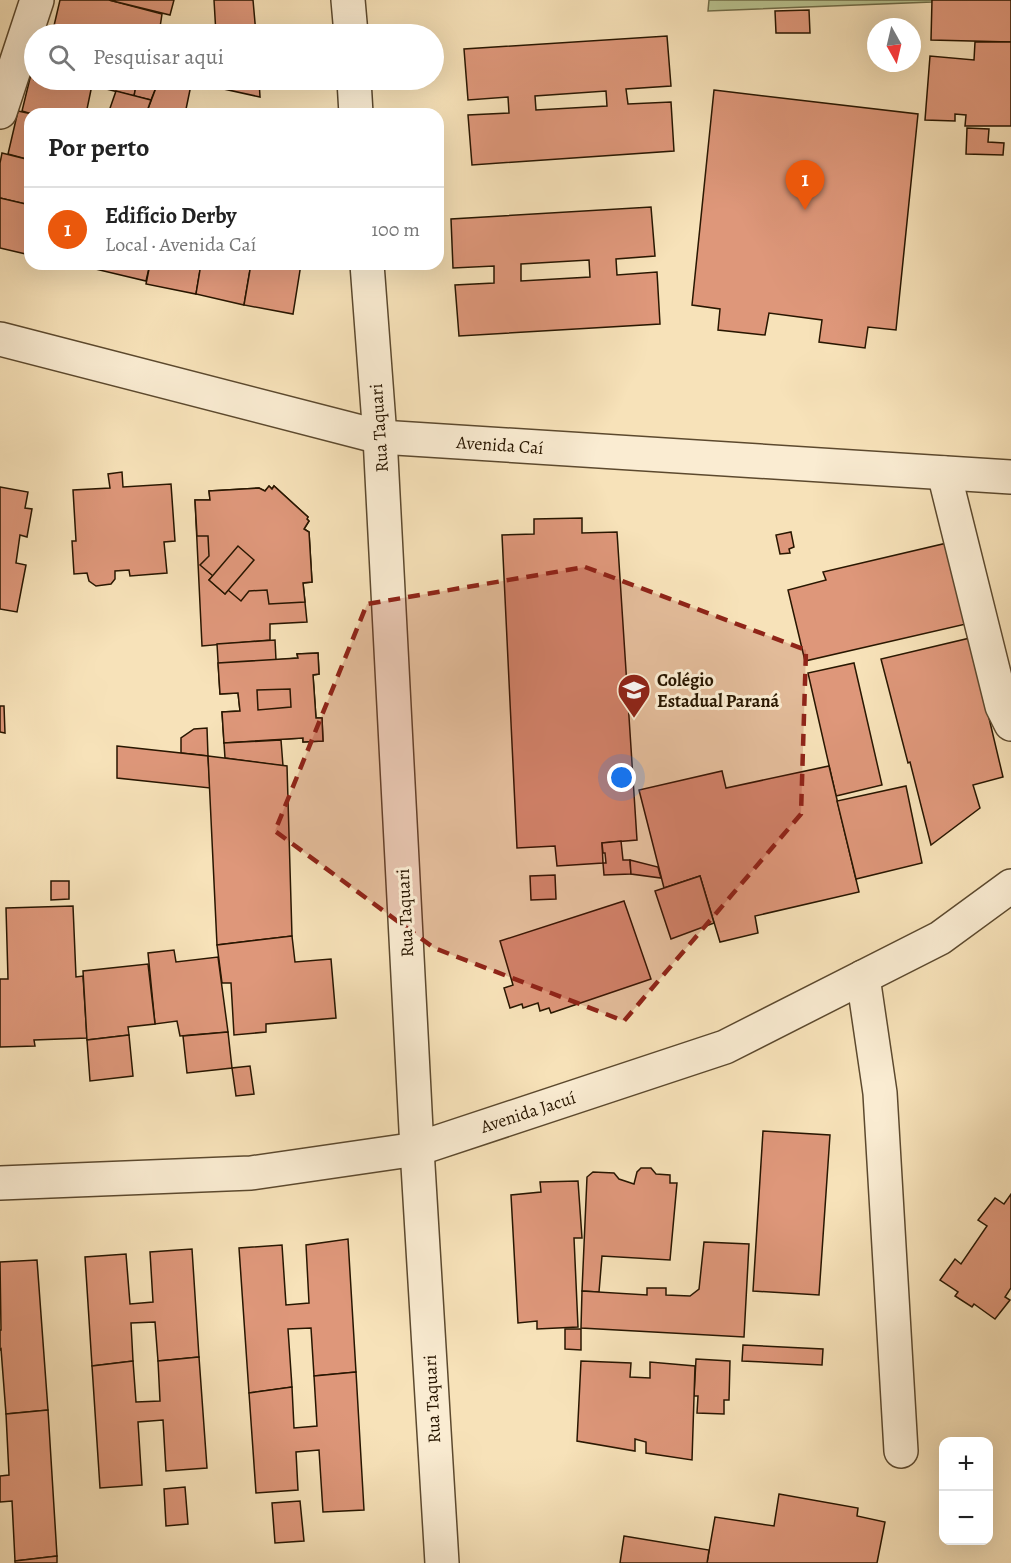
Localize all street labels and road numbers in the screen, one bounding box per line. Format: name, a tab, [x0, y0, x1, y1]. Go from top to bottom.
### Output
street label: Rua Taquari	[364, 383, 394, 473]
street label: Avenida Caí	[455, 430, 544, 460]
street label: Rua Taquari	[391, 868, 419, 958]
street label: Avenida Jacuí	[476, 1085, 579, 1139]
street label: Rua Taquari	[418, 1354, 446, 1444]

